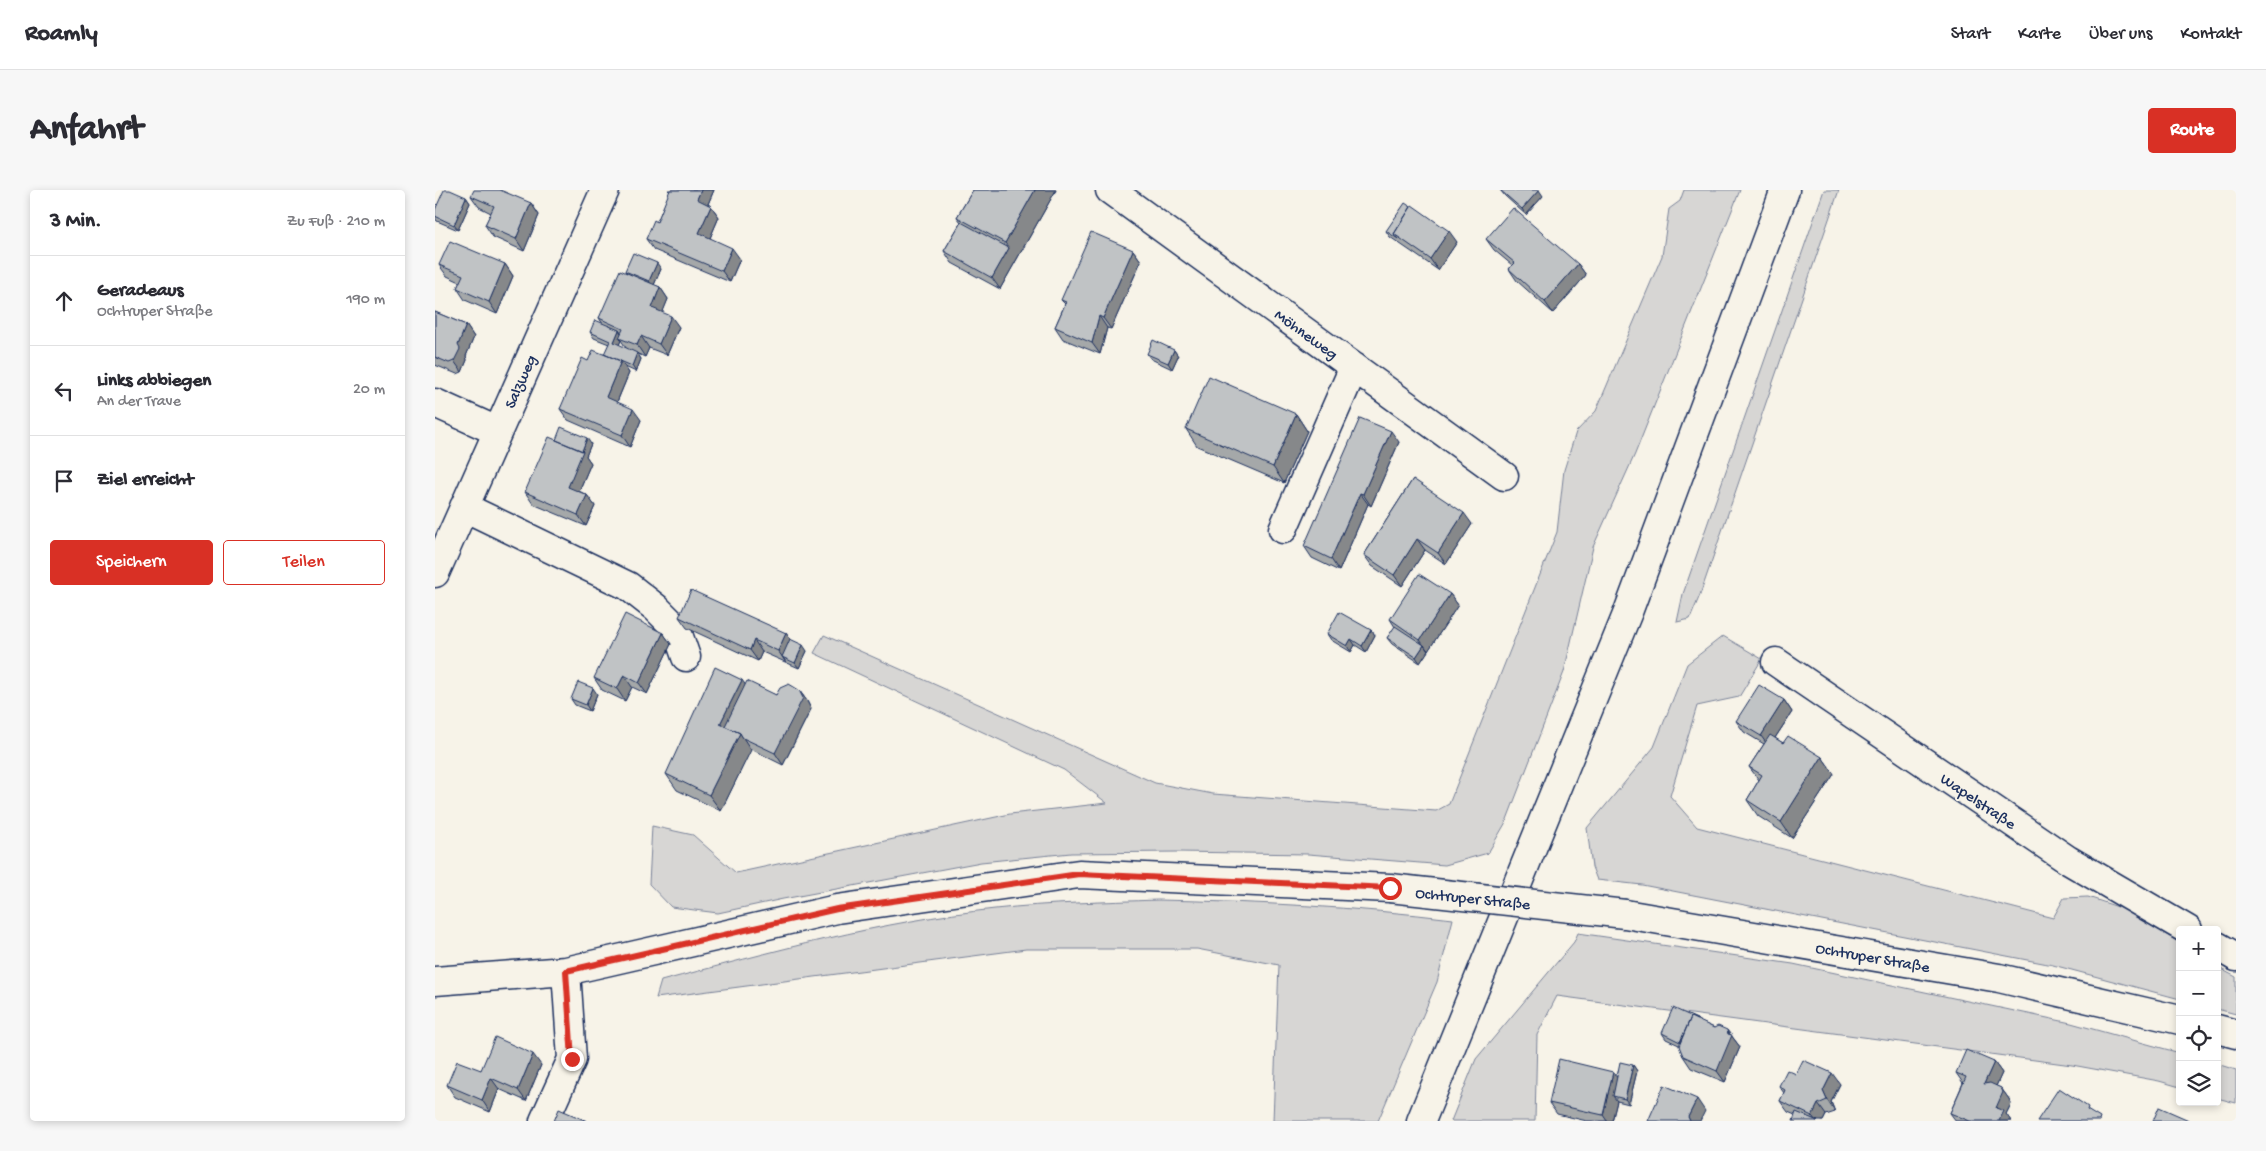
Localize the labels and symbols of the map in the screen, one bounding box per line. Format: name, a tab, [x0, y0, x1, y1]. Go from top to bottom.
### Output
street label: Möhneweg	[1270, 307, 1340, 365]
street label: Salzweg	[502, 353, 542, 412]
street label: Wapelstraße	[1936, 771, 2019, 836]
route start	[1379, 877, 1402, 900]
street label: Ochtruper Straße	[1414, 885, 1532, 916]
street label: Ochtruper Straße	[1814, 940, 1932, 979]
route end	[561, 1048, 584, 1071]

